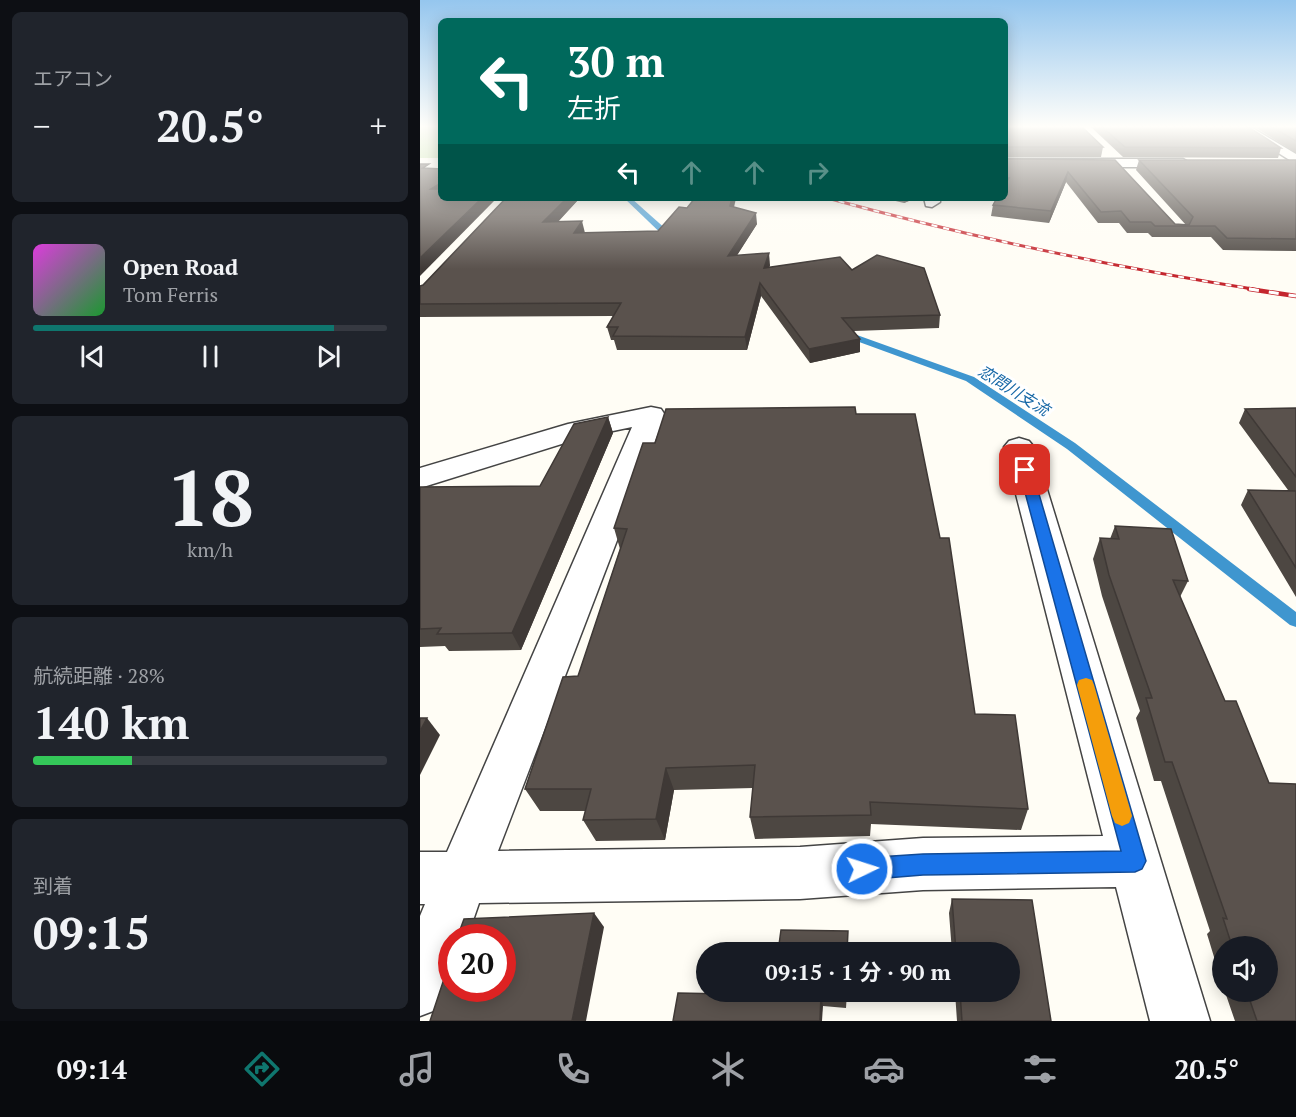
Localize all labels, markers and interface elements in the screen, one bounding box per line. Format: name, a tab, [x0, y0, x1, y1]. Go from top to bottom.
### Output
text: 30 m	[567, 33, 665, 89]
icon: left	[468, 42, 546, 120]
text: エアコン	[33, 65, 113, 92]
text: 左折	[567, 90, 621, 126]
text: 20.5°	[156, 95, 264, 155]
text: −	[33, 104, 51, 147]
text: +	[369, 104, 387, 147]
icon: left	[612, 156, 645, 189]
icon: ahead	[675, 156, 708, 189]
icon: ahead	[738, 156, 771, 189]
icon: right	[801, 156, 834, 189]
text: Open Road	[123, 252, 238, 281]
text: Tom Ferris	[123, 281, 218, 308]
icon: previous	[76, 340, 109, 373]
icon: pause	[194, 340, 227, 373]
icon: next	[312, 340, 345, 373]
water label: 恋問川支流	[974, 359, 1056, 422]
pin	[999, 444, 1050, 495]
text: 18	[166, 445, 254, 548]
icon: arrive	[1008, 453, 1041, 486]
text: km/h	[187, 536, 233, 563]
text: 航続距離 · 28%	[33, 662, 165, 689]
text: 140 km	[33, 692, 189, 752]
position arrow	[830, 837, 894, 901]
text: 到着	[33, 872, 73, 899]
text: 09:15	[33, 902, 150, 962]
speed limit sign: 20	[438, 924, 516, 1002]
map controls	[1212, 936, 1278, 1002]
button: sound	[1212, 936, 1278, 1002]
text: 09:15 · 1 分 · 90 m	[765, 957, 951, 986]
icon: directions	[241, 1048, 283, 1090]
icon: music	[396, 1048, 438, 1090]
icon: phone	[552, 1048, 594, 1090]
icon: climate	[707, 1048, 749, 1090]
icon: car	[863, 1048, 905, 1090]
icon: filters	[1019, 1048, 1061, 1090]
text: 09:14	[57, 1051, 127, 1087]
text: 20.5°	[1174, 1051, 1239, 1087]

